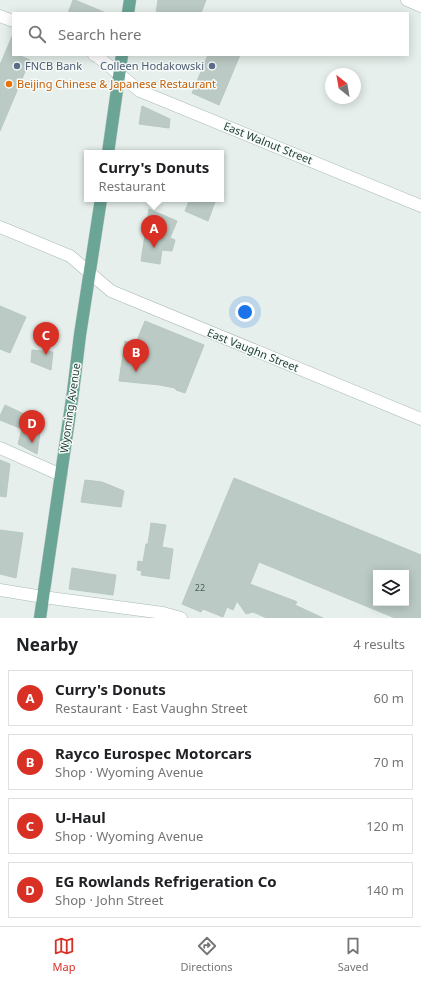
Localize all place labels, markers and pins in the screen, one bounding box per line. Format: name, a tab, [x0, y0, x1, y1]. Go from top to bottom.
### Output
place label: FNCB Bank	[25, 58, 82, 73]
place label: Colleen Hodakowski	[100, 58, 204, 73]
marker: FNCB Bank	[12, 61, 22, 71]
marker: Colleen Hodakowski	[207, 61, 217, 71]
place label: Beijing Chinese & Japanese Restaurant	[17, 76, 216, 91]
marker: Beijing Chinese & Japanese Restaurant	[4, 79, 14, 89]
pin: A	[141, 215, 167, 248]
pin: C	[33, 322, 59, 355]
pin: B	[123, 339, 149, 372]
pin: D	[19, 410, 45, 443]

